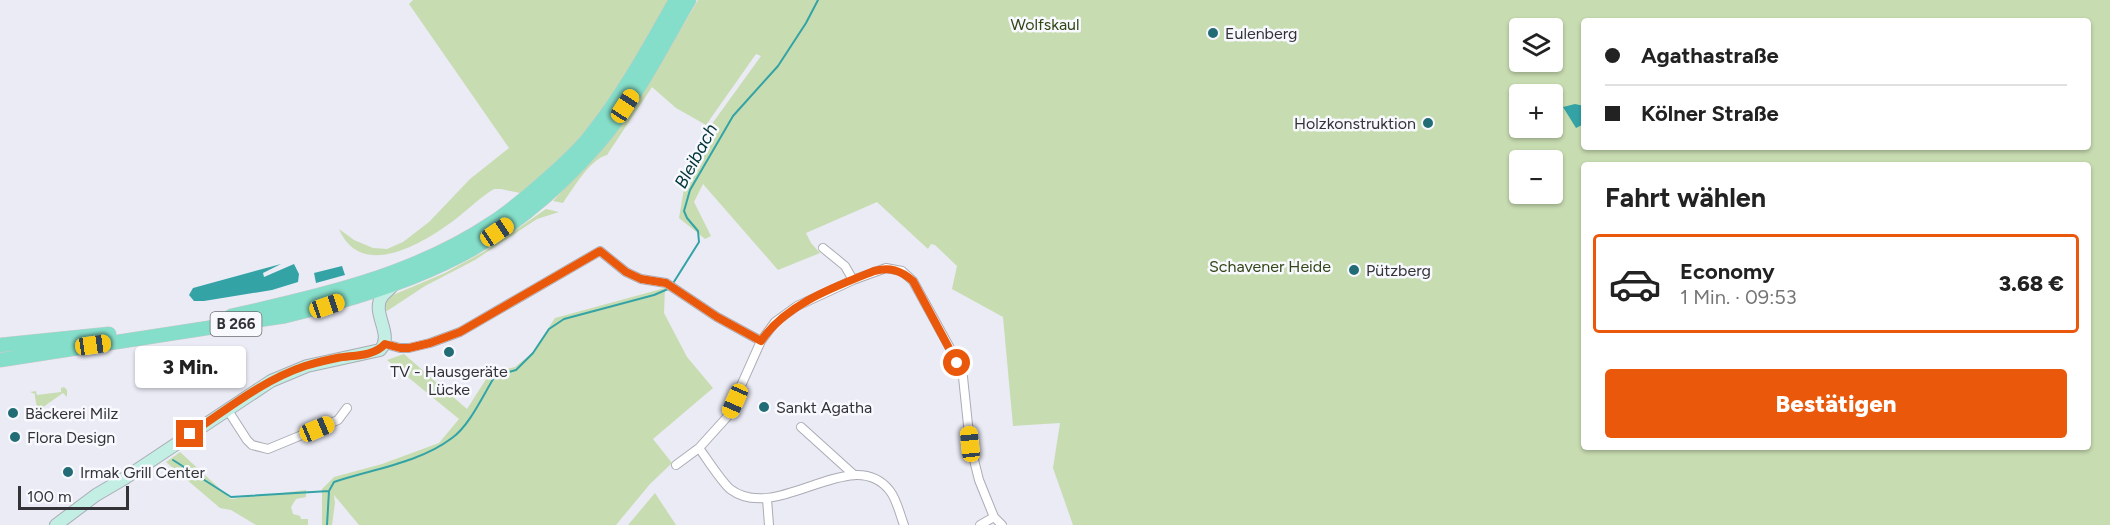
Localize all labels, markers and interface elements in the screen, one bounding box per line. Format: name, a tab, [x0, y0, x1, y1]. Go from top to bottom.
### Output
park label: Wolfskaul	[1010, 15, 1080, 34]
map controls	[1509, 18, 1563, 204]
button: layers	[1509, 18, 1563, 72]
place label: Eulenberg	[1225, 24, 1298, 43]
marker: Eulenberg	[1206, 26, 1220, 40]
text: Agathastraße	[1641, 42, 1779, 69]
button: +	[1509, 84, 1563, 138]
car	[608, 86, 642, 126]
text: Kölner Straße	[1641, 100, 1779, 127]
place label: Holzkonstruktion	[1294, 114, 1416, 133]
marker: Holzkonstruktion	[1421, 116, 1435, 130]
water label: Bleibach	[670, 120, 722, 192]
button: −	[1509, 150, 1563, 204]
text: Fahrt wählen	[1605, 181, 1766, 214]
car	[477, 214, 517, 250]
park label: Schavener Heide	[1209, 257, 1331, 276]
icon: car	[1608, 257, 1662, 311]
text: Economy	[1680, 258, 1775, 285]
place label: Pützberg	[1366, 261, 1431, 280]
marker: Pützberg	[1347, 263, 1361, 277]
text: 3.68 €	[1999, 270, 2064, 297]
text: 1 Min. · 09:53	[1680, 285, 1797, 309]
car	[307, 292, 347, 320]
road number: B 266	[210, 312, 262, 336]
car	[74, 334, 112, 356]
marker: TV - Hausgeräte Lücke	[442, 345, 456, 359]
callout: 3 Min.	[134, 347, 246, 389]
route start	[943, 349, 970, 376]
text: 3 Min.	[163, 355, 218, 379]
place label: TV - Hausgeräte Lücke	[390, 362, 508, 399]
button: Bestätigen	[1605, 369, 2067, 438]
car	[719, 381, 751, 421]
place label: Sankt Agatha	[776, 398, 872, 417]
marker: Sankt Agatha	[757, 400, 771, 414]
place label: Bäckerei Milz	[25, 404, 118, 423]
marker: Bäckerei Milz	[6, 406, 20, 420]
car	[297, 414, 337, 444]
route end	[176, 420, 203, 447]
car	[959, 425, 981, 463]
place label: Flora Design	[27, 428, 115, 447]
marker: Flora Design	[8, 430, 22, 444]
place label: Irmak Grill Center	[80, 463, 205, 482]
marker: Irmak Grill Center	[61, 465, 75, 479]
scale bar	[18, 483, 129, 510]
text: 100 m	[27, 487, 72, 506]

